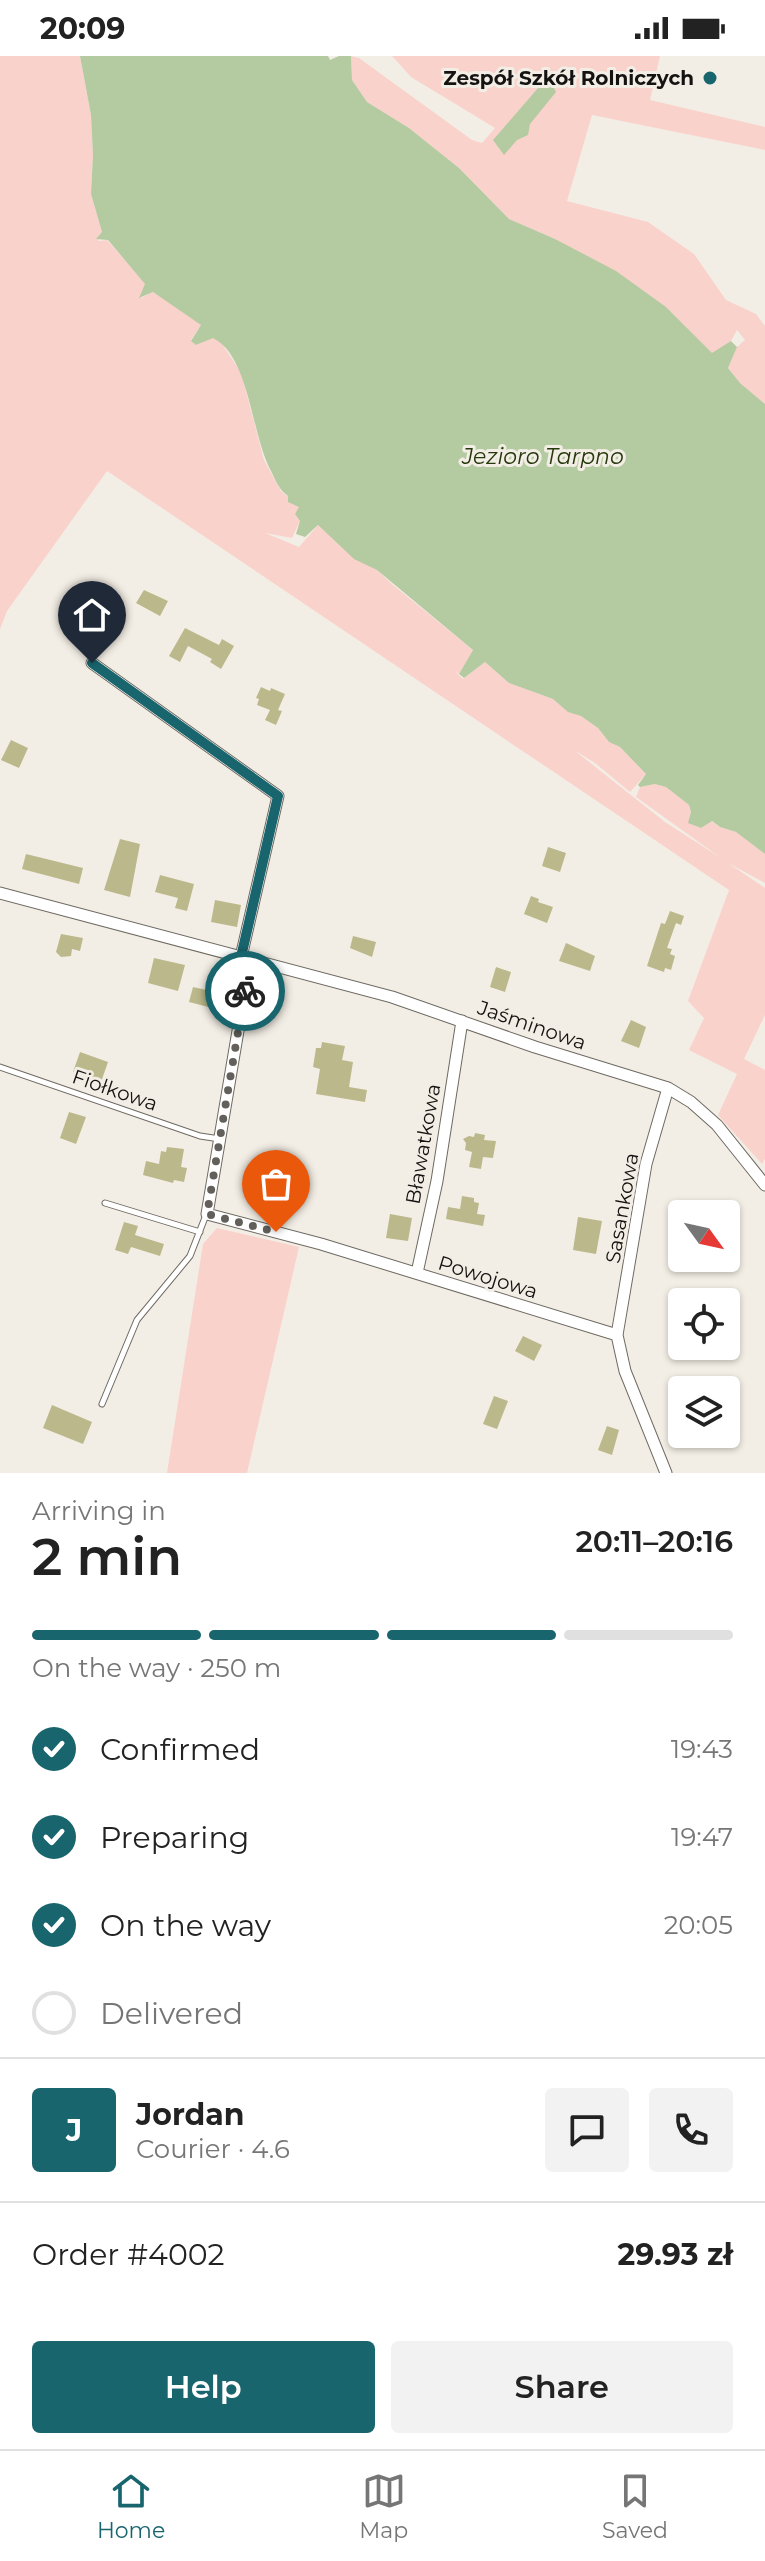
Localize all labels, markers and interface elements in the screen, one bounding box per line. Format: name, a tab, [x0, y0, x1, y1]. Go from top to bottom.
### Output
text: 20:09	[40, 10, 125, 47]
place label: Zespół Szkół Rolniczych	[443, 66, 694, 90]
marker: Zespół Szkół Rolniczych	[701, 69, 719, 87]
water label: Jezioro Tarpno	[461, 443, 624, 470]
pin	[58, 581, 126, 663]
icon: home	[70, 593, 114, 637]
courier	[205, 951, 285, 1031]
icon: bike	[223, 969, 267, 1013]
street label: Jaśminowa	[474, 995, 589, 1055]
street label: Fiołkowa	[69, 1064, 161, 1116]
street label: Bławatkowa	[401, 1082, 445, 1206]
pin	[242, 1150, 310, 1232]
street label: Sasankowa	[600, 1151, 644, 1265]
icon: bag	[254, 1162, 298, 1206]
north arrow	[668, 1200, 740, 1272]
map controls	[668, 1200, 740, 1448]
street label: Powojowa	[435, 1250, 541, 1304]
button: locate	[668, 1288, 740, 1360]
button: layers	[668, 1376, 740, 1448]
text: Arriving in	[32, 1495, 166, 1527]
text: 20:11–20:16	[575, 1523, 733, 1560]
text: 2 min	[32, 1525, 182, 1588]
text: On the way · 250 m	[32, 1652, 281, 1684]
icon: check	[32, 1727, 76, 1771]
text: Confirmed	[100, 1731, 260, 1768]
text: 19:43	[671, 1733, 733, 1765]
icon: check	[32, 1815, 76, 1859]
text: Preparing	[100, 1819, 249, 1856]
text: 19:47	[671, 1821, 733, 1853]
icon: check	[32, 1903, 76, 1947]
text: On the way	[100, 1907, 271, 1944]
text: 20:05	[664, 1909, 733, 1941]
text: Delivered	[100, 1995, 243, 2032]
button: chat	[545, 2088, 629, 2172]
button: phone	[649, 2088, 733, 2172]
text: Jordan	[136, 2096, 245, 2133]
text: J	[66, 2112, 82, 2149]
text: Courier · 4.6	[136, 2133, 290, 2165]
text: Order #4002	[32, 2236, 225, 2273]
text: 29.93 zł	[618, 2236, 733, 2273]
button: Help	[32, 2341, 375, 2433]
button: Share	[391, 2341, 733, 2433]
tab: Home	[97, 2469, 165, 2544]
tab: Map	[359, 2469, 408, 2544]
tab: Saved	[602, 2469, 668, 2544]

